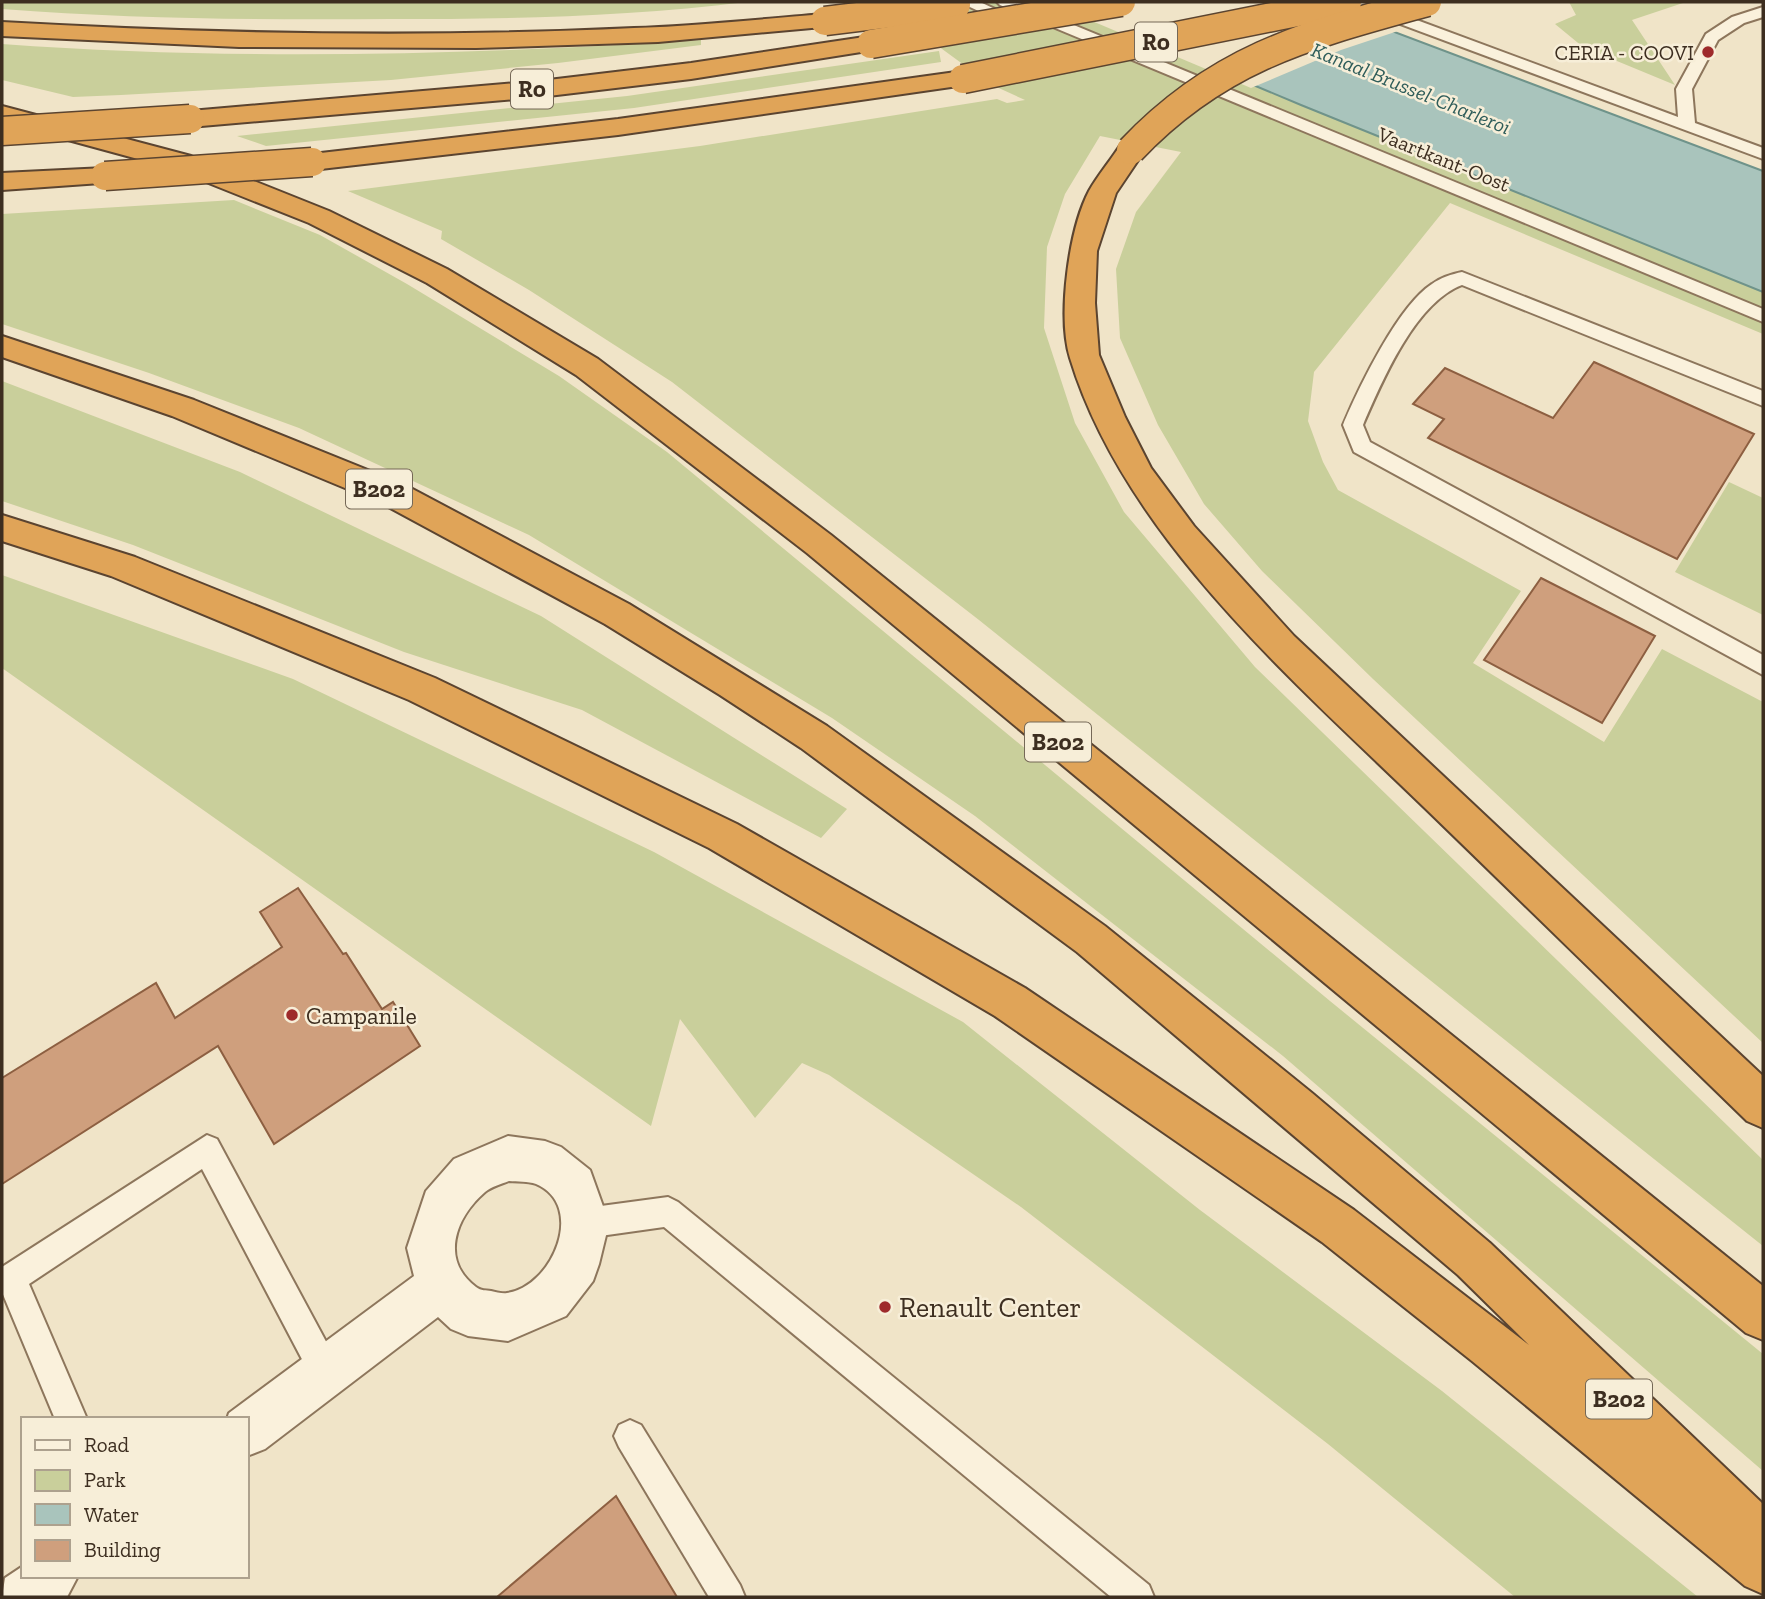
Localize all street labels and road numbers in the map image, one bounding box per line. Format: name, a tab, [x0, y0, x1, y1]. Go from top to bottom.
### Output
road number: R0	[1135, 22, 1177, 61]
road number: R0	[511, 69, 553, 108]
street label: Vaartkant-Oost	[1373, 121, 1514, 197]
road number: B202	[346, 470, 412, 509]
road number: B202	[1025, 722, 1091, 762]
road number: B202	[1586, 1380, 1652, 1418]

